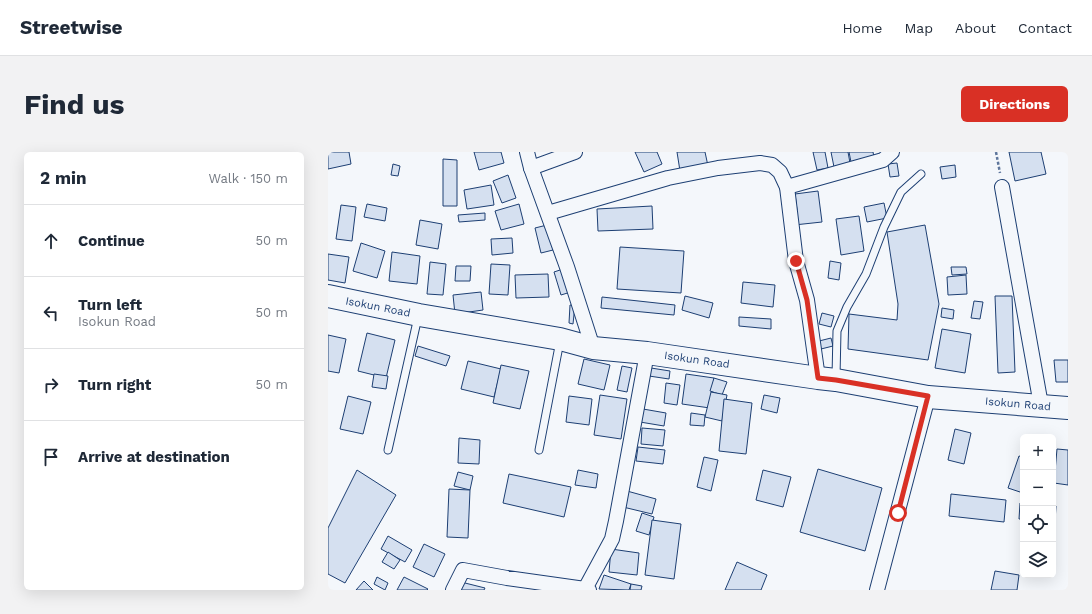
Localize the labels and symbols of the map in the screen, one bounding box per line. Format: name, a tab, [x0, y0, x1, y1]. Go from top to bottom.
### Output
route end	[787, 252, 805, 270]
street label: Isokun Road	[344, 294, 412, 320]
street label: Isokun Road	[663, 349, 731, 371]
street label: Isokun Road	[985, 395, 1051, 413]
route start	[889, 504, 907, 522]

